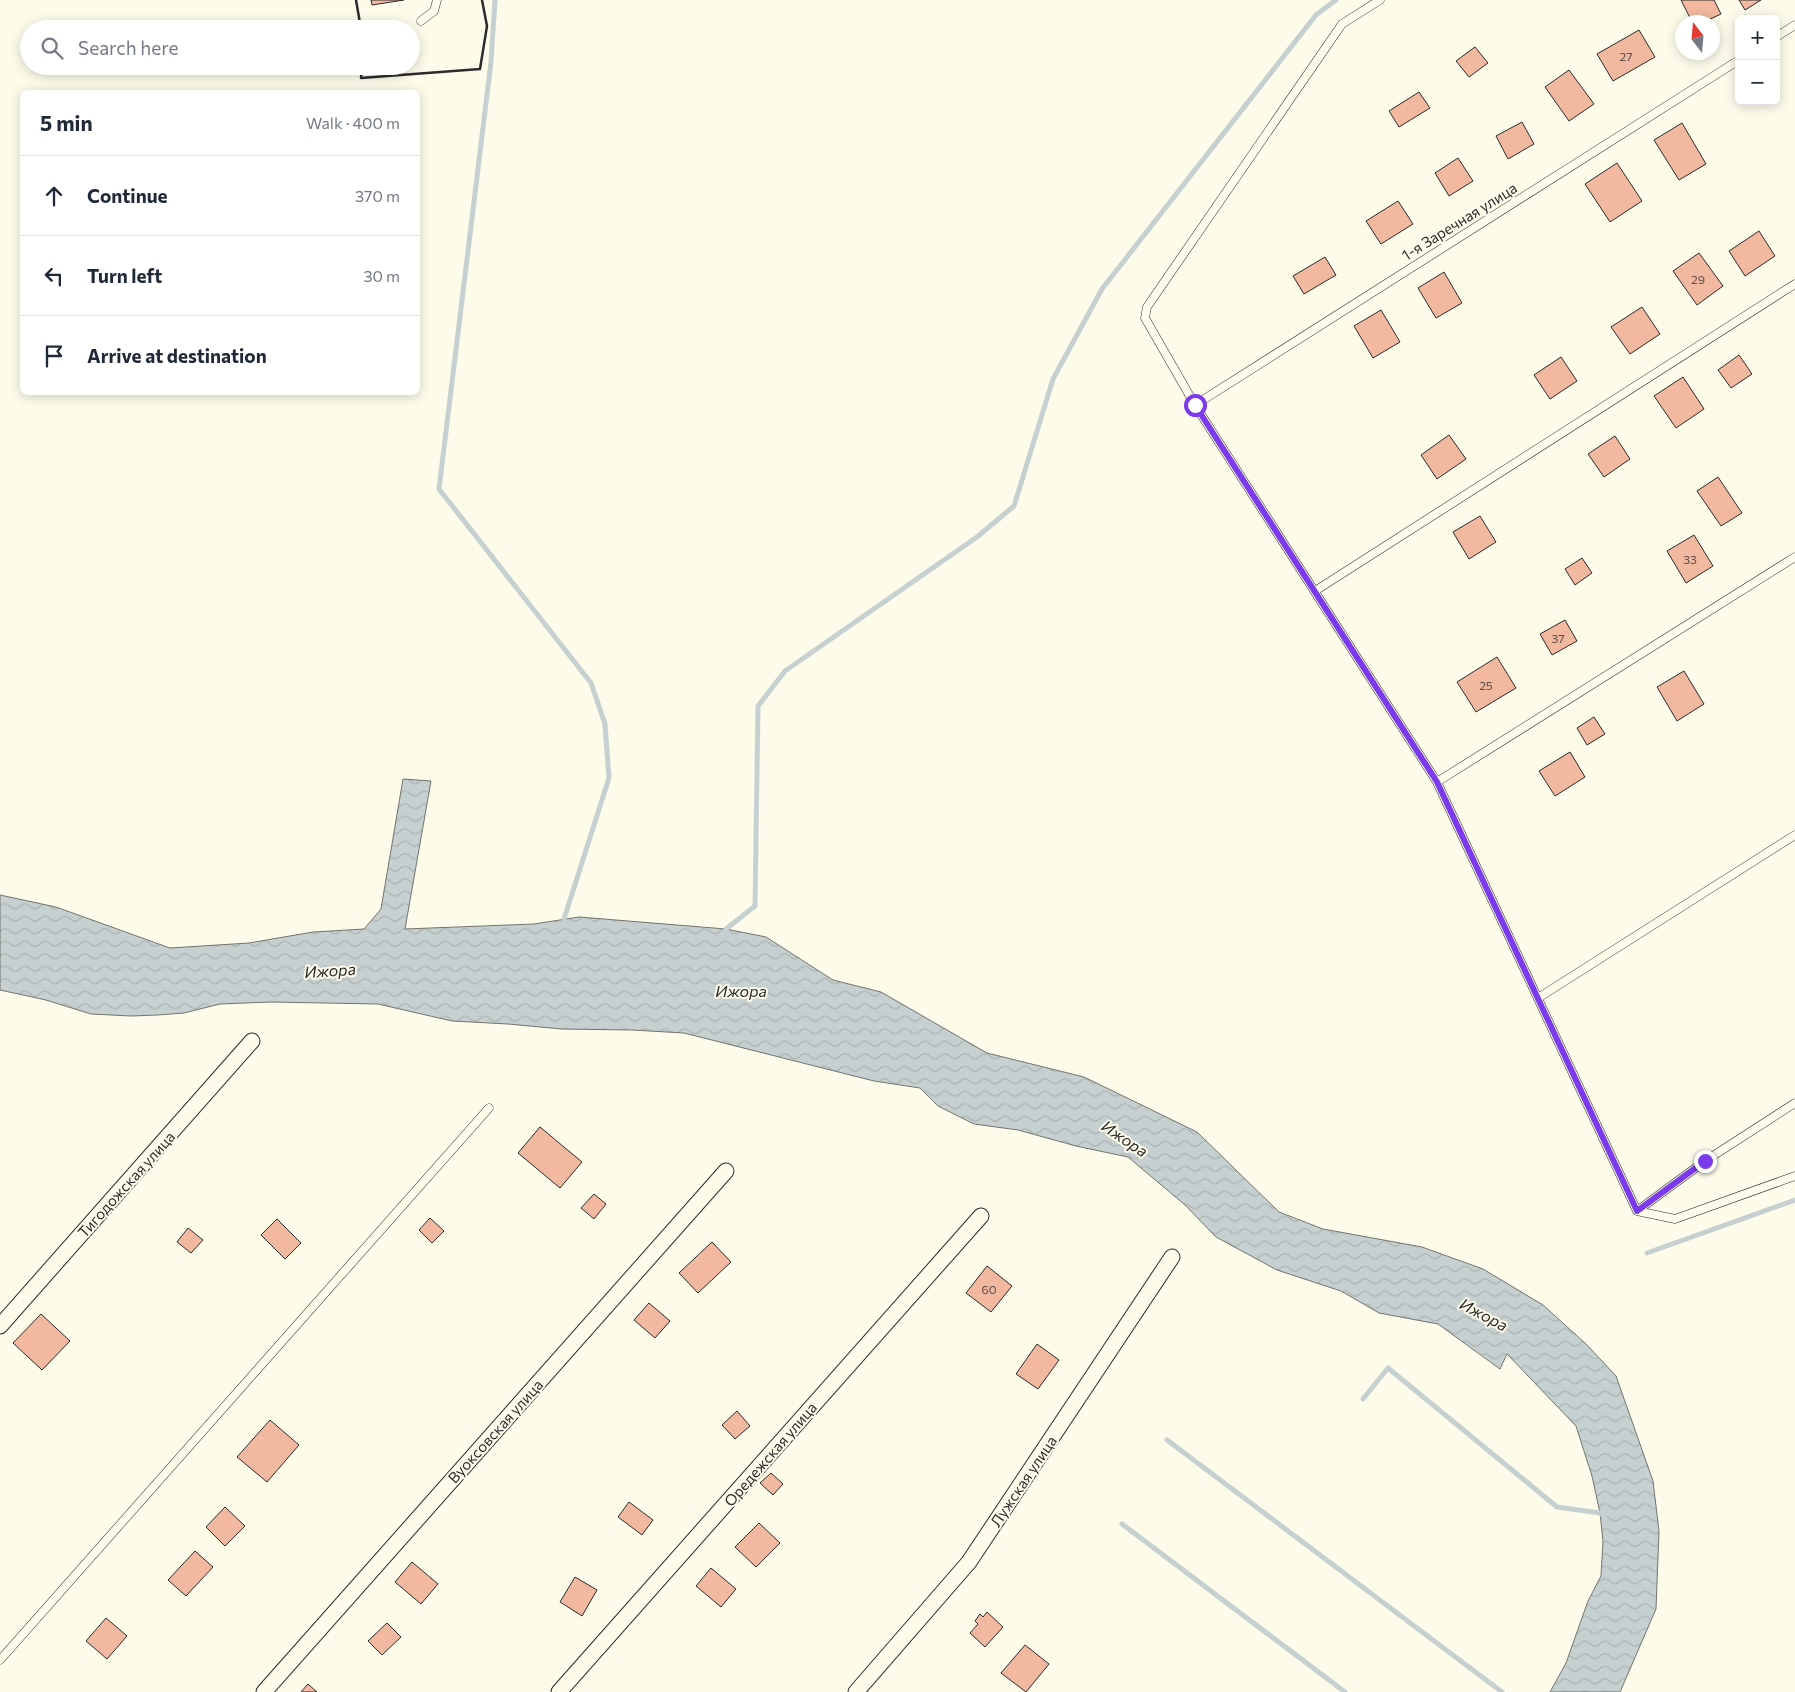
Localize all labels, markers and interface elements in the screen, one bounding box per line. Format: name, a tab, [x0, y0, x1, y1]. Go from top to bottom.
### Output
north arrow	[1675, 15, 1720, 60]
map controls	[1735, 15, 1780, 105]
button: +	[1735, 15, 1780, 60]
search box	[20, 20, 420, 75]
icon: search	[38, 34, 66, 62]
text: Search here	[78, 36, 178, 59]
house number: 27	[1620, 49, 1632, 63]
button: −	[1735, 60, 1780, 105]
text: 5 min	[40, 110, 93, 135]
text: Walk · 400 m	[306, 113, 400, 132]
street label: 1-я Заречная улица	[1398, 178, 1520, 264]
icon: ahead	[40, 182, 68, 210]
text: Continue	[87, 184, 167, 207]
text: 370 m	[355, 186, 400, 205]
icon: left	[40, 262, 68, 290]
text: Turn left	[87, 264, 162, 287]
text: 30 m	[363, 266, 400, 285]
house number: 29	[1691, 272, 1705, 286]
icon: arrive	[40, 342, 68, 370]
text: Arrive at destination	[87, 344, 267, 367]
route start	[1184, 394, 1207, 417]
house number: 33	[1683, 552, 1697, 566]
house number: 37	[1551, 631, 1565, 645]
house number: 25	[1479, 678, 1493, 692]
water label: Ижора	[304, 959, 356, 981]
water label: Ижора	[715, 981, 767, 1000]
water label: Ижора	[1098, 1116, 1152, 1160]
street label: Тигодожская улица	[74, 1127, 178, 1241]
route end	[1694, 1150, 1717, 1173]
house number: 60	[981, 1282, 997, 1296]
water label: Ижора	[1457, 1293, 1511, 1335]
street label: Вуоксовская улица	[444, 1376, 546, 1486]
street label: Оредежская улица	[720, 1398, 820, 1510]
street label: Лужская улица	[986, 1432, 1060, 1530]

